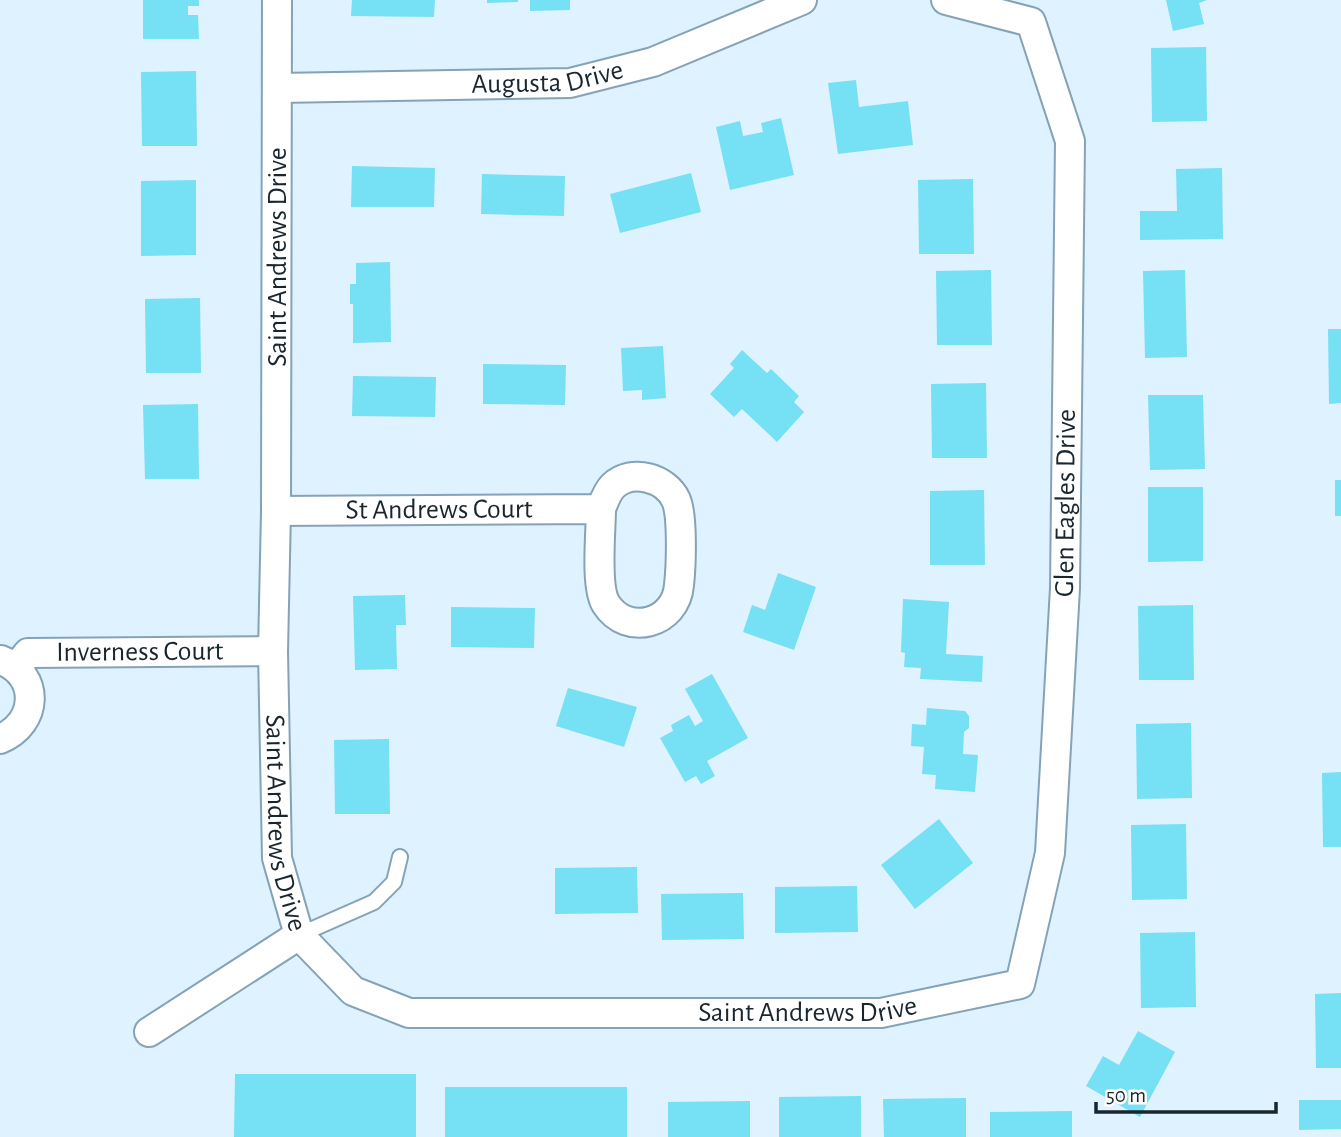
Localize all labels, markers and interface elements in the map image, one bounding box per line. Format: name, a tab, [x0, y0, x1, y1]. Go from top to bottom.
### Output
street label: Augusta Drive	[471, 56, 626, 99]
street label: Saint Andrews Drive	[264, 147, 292, 367]
street label: Glen Eagles Drive	[1051, 409, 1081, 598]
street label: St Andrews Court	[345, 495, 533, 525]
street label: Inverness Court	[56, 637, 224, 667]
street label: Saint Andrews Drive	[260, 714, 311, 935]
street label: Saint Andrews Drive	[698, 992, 920, 1027]
scale bar	[1096, 1070, 1276, 1114]
text: 50 m	[1106, 1085, 1146, 1106]

